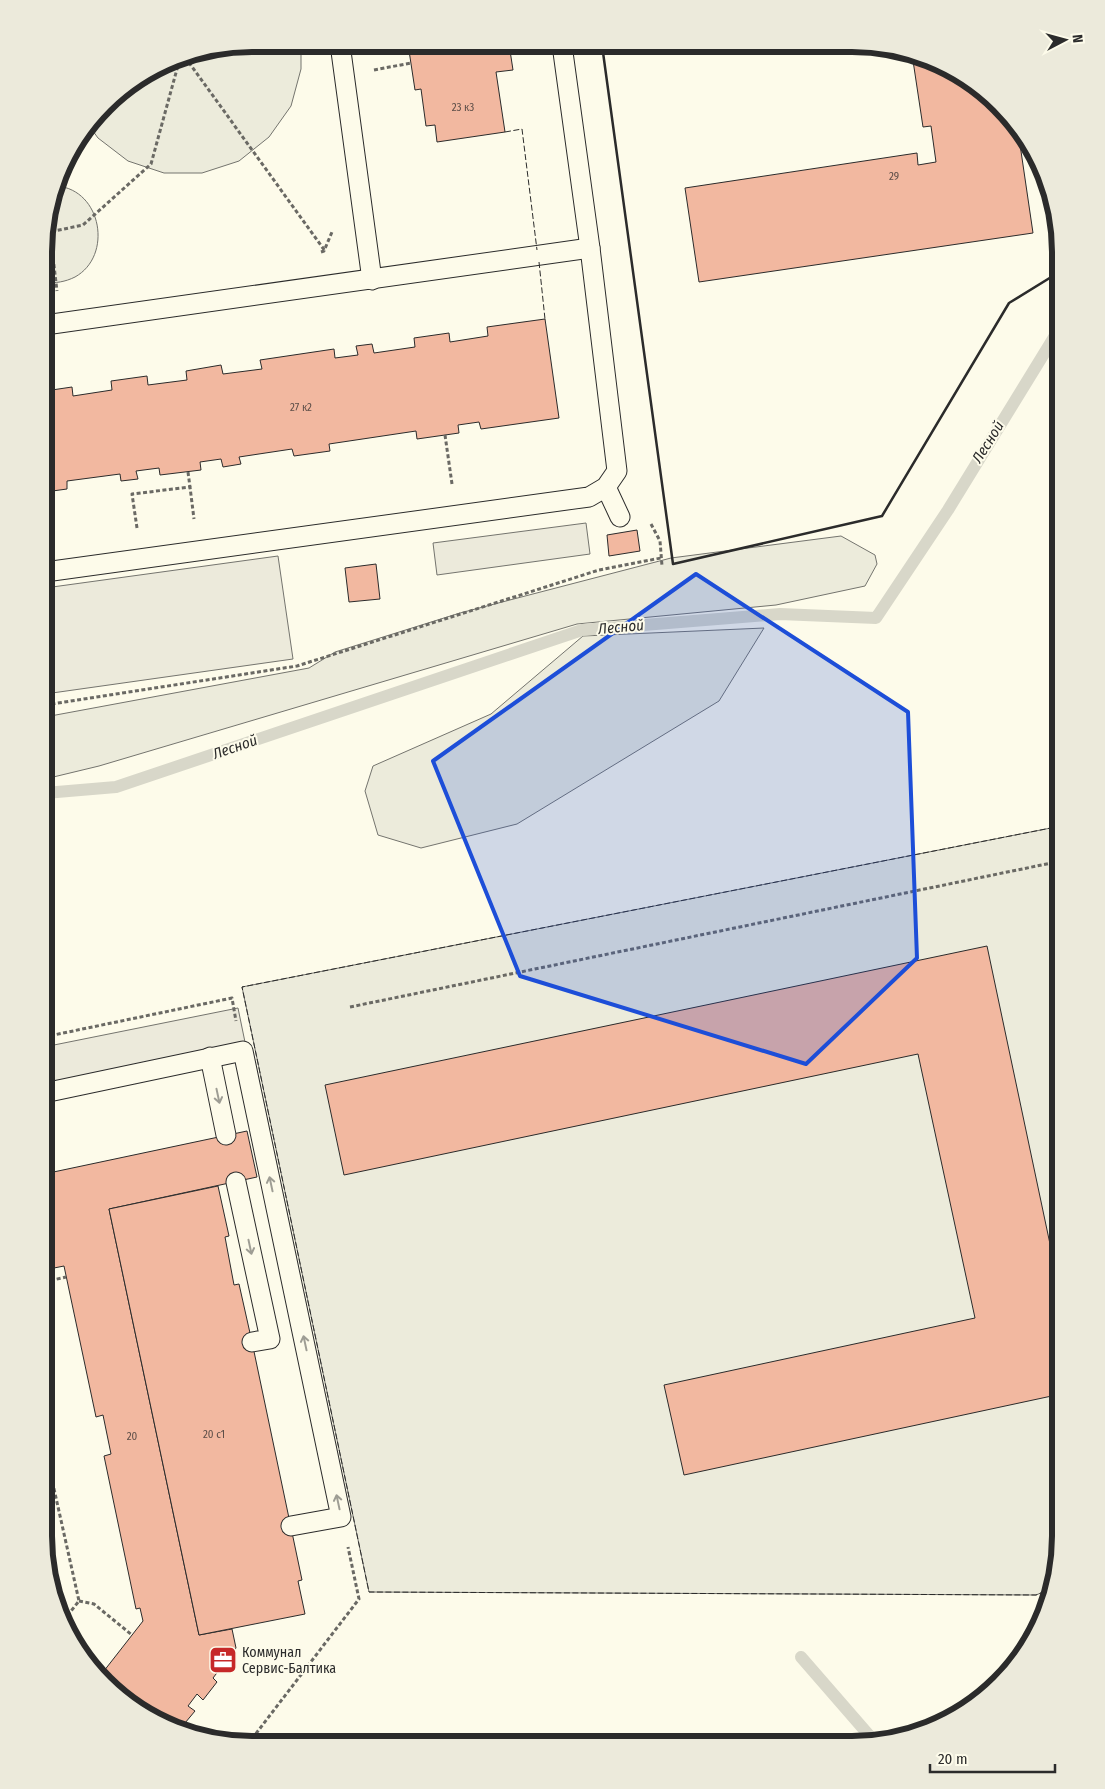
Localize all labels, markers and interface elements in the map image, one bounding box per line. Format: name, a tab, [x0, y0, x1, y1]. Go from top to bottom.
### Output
north arrow	[1040, 15, 1090, 65]
text: N	[1069, 34, 1086, 44]
house number: 23 к3	[452, 101, 474, 114]
house number: 29	[889, 170, 899, 183]
house number: 27 к2	[290, 401, 312, 414]
water label: Лесной	[968, 418, 1008, 467]
water label: Лесной	[596, 616, 645, 638]
water label: Лесной	[209, 731, 260, 763]
one-way arrow	[214, 1088, 223, 1104]
one-way arrow	[266, 1177, 275, 1193]
one-way arrow	[246, 1238, 255, 1254]
one-way arrow	[300, 1336, 309, 1352]
house number: 20 с1	[203, 1428, 225, 1441]
house number: 20	[127, 1430, 138, 1443]
one-way arrow	[333, 1495, 343, 1511]
place label: Коммунал Сервис-Балтика	[242, 1644, 336, 1677]
office icon: Коммунал Сервис-Балтика	[208, 1645, 238, 1675]
scale bar	[930, 1742, 1055, 1774]
text: 20 m	[938, 1750, 968, 1768]

